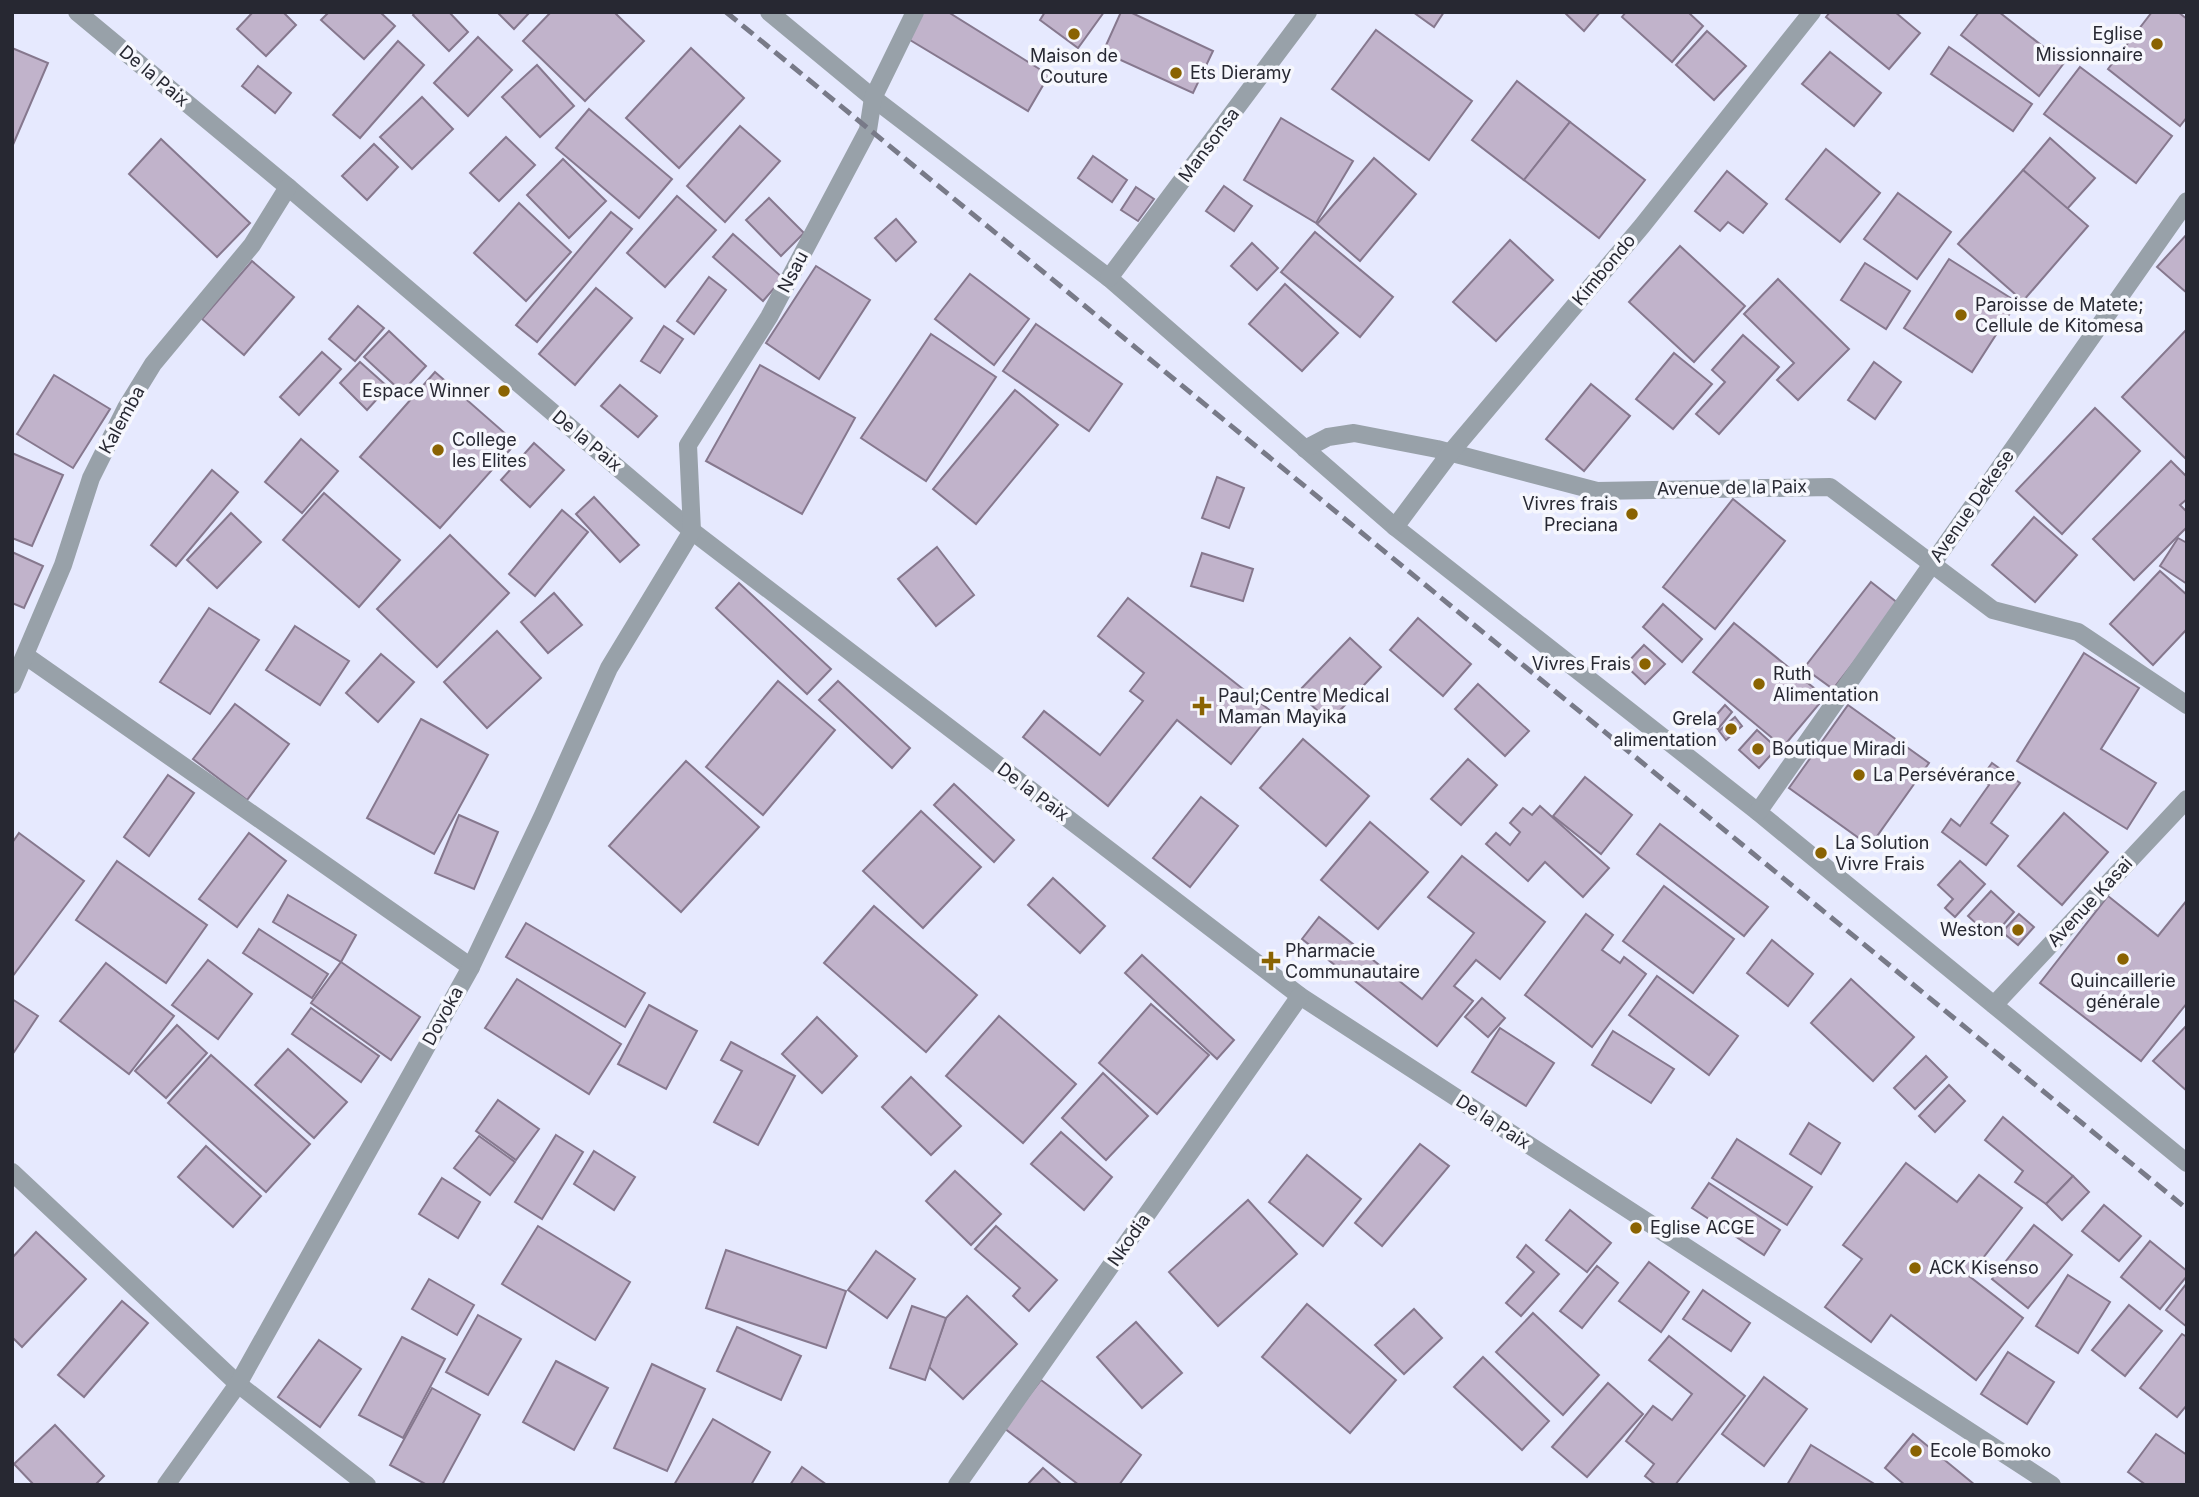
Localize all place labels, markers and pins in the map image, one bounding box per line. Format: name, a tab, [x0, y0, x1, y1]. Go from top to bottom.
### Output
place label: Eglise Missionnaire	[2036, 23, 2143, 65]
marker: Maison de Couture	[1066, 26, 1082, 42]
marker: Eglise Missionnaire	[2149, 36, 2165, 52]
place label: Maison de Couture	[1030, 45, 1118, 87]
place label: Ets Dieramy	[1190, 62, 1291, 83]
marker: Ets Dieramy	[1168, 65, 1184, 81]
place label: Paroisse de Matete; Cellule de Kitomesa	[1975, 294, 2144, 336]
marker: Paroisse de Matete; Cellule de Kitomesa	[1953, 307, 1969, 323]
place label: Espace Winner	[362, 380, 490, 401]
marker: Espace Winner	[496, 383, 512, 399]
place label: College les Elites	[452, 429, 527, 471]
marker: College les Elites	[430, 442, 446, 458]
place label: Vivres frais Preciana	[1522, 493, 1618, 535]
marker: Vivres frais Preciana	[1624, 506, 1640, 522]
place label: Vivres Frais	[1532, 653, 1631, 674]
marker: Vivres Frais	[1637, 656, 1653, 672]
place label: Ruth Alimentation	[1773, 663, 1879, 705]
marker: Ruth Alimentation	[1751, 676, 1767, 692]
place label: Paul;Centre Medical Maman Mayika	[1218, 685, 1389, 727]
marker: Paul;Centre Medical Maman Mayika	[1192, 696, 1212, 716]
place label: Grela alimentation	[1614, 708, 1717, 750]
marker: Grela alimentation	[1723, 721, 1739, 737]
place label: Boutique Miradi	[1772, 738, 1906, 759]
marker: Boutique Miradi	[1750, 741, 1766, 757]
place label: La Persévérance	[1873, 764, 2015, 785]
marker: La Persévérance	[1851, 767, 1867, 783]
place label: La Solution Vivre Frais	[1835, 832, 1929, 874]
marker: La Solution Vivre Frais	[1813, 845, 1829, 861]
place label: Weston	[1940, 919, 2004, 940]
marker: Weston	[2010, 922, 2026, 938]
place label: Pharmacie Communautaire	[1285, 940, 1420, 982]
marker: Quincaillerie générale	[2115, 951, 2131, 967]
marker: Pharmacie Communautaire	[1263, 953, 1279, 969]
place label: Quincaillerie générale	[2070, 970, 2176, 1012]
place label: Eglise ACGE	[1650, 1217, 1755, 1238]
marker: Eglise ACGE	[1628, 1220, 1644, 1236]
place label: ACK Kisenso	[1929, 1257, 2039, 1278]
marker: ACK Kisenso	[1907, 1260, 1923, 1276]
place label: Ecole Bomoko	[1930, 1440, 2051, 1461]
marker: Ecole Bomoko	[1908, 1443, 1924, 1459]

